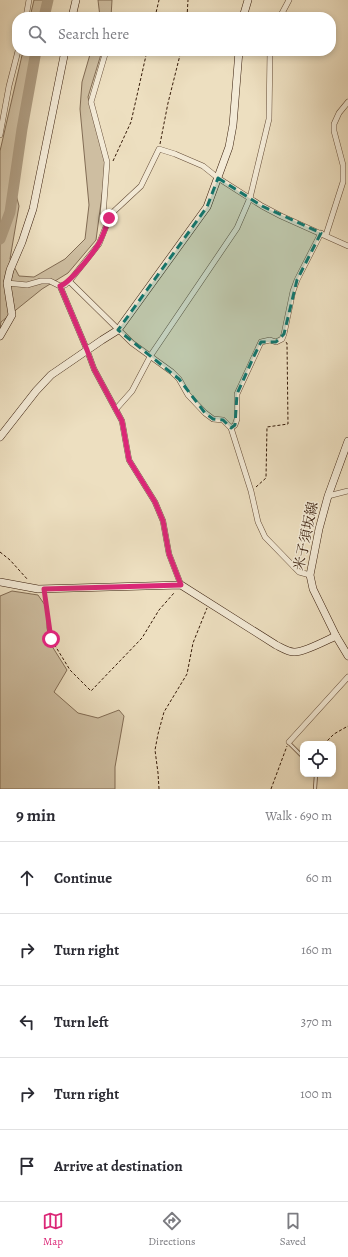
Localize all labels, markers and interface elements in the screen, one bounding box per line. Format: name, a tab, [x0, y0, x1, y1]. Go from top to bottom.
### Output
search box	[12, 12, 336, 56]
icon: search	[26, 23, 48, 45]
text: Search here	[58, 24, 129, 44]
route end	[100, 209, 118, 227]
street label: 米子須坂線	[289, 500, 323, 572]
route start	[42, 630, 60, 648]
map controls	[300, 741, 336, 777]
button: locate	[300, 741, 336, 777]
text: 9 min	[16, 804, 56, 827]
text: Walk · 690 m	[265, 807, 332, 824]
icon: ahead	[16, 867, 38, 889]
text: Continue	[54, 868, 112, 888]
text: 60 m	[306, 869, 332, 886]
icon: right	[16, 939, 38, 961]
text: Turn right	[54, 940, 119, 960]
text: 160 m	[301, 941, 332, 958]
icon: left	[16, 1011, 38, 1033]
text: Turn left	[54, 1012, 109, 1032]
text: 370 m	[301, 1013, 332, 1030]
icon: right	[16, 1083, 38, 1105]
text: Turn right	[54, 1084, 119, 1104]
text: 100 m	[300, 1085, 332, 1102]
icon: arrive	[16, 1155, 38, 1177]
text: Arrive at destination	[54, 1156, 183, 1176]
tab: Map	[42, 1210, 64, 1249]
tab: Directions	[148, 1210, 196, 1249]
tab: Saved	[280, 1210, 306, 1249]

